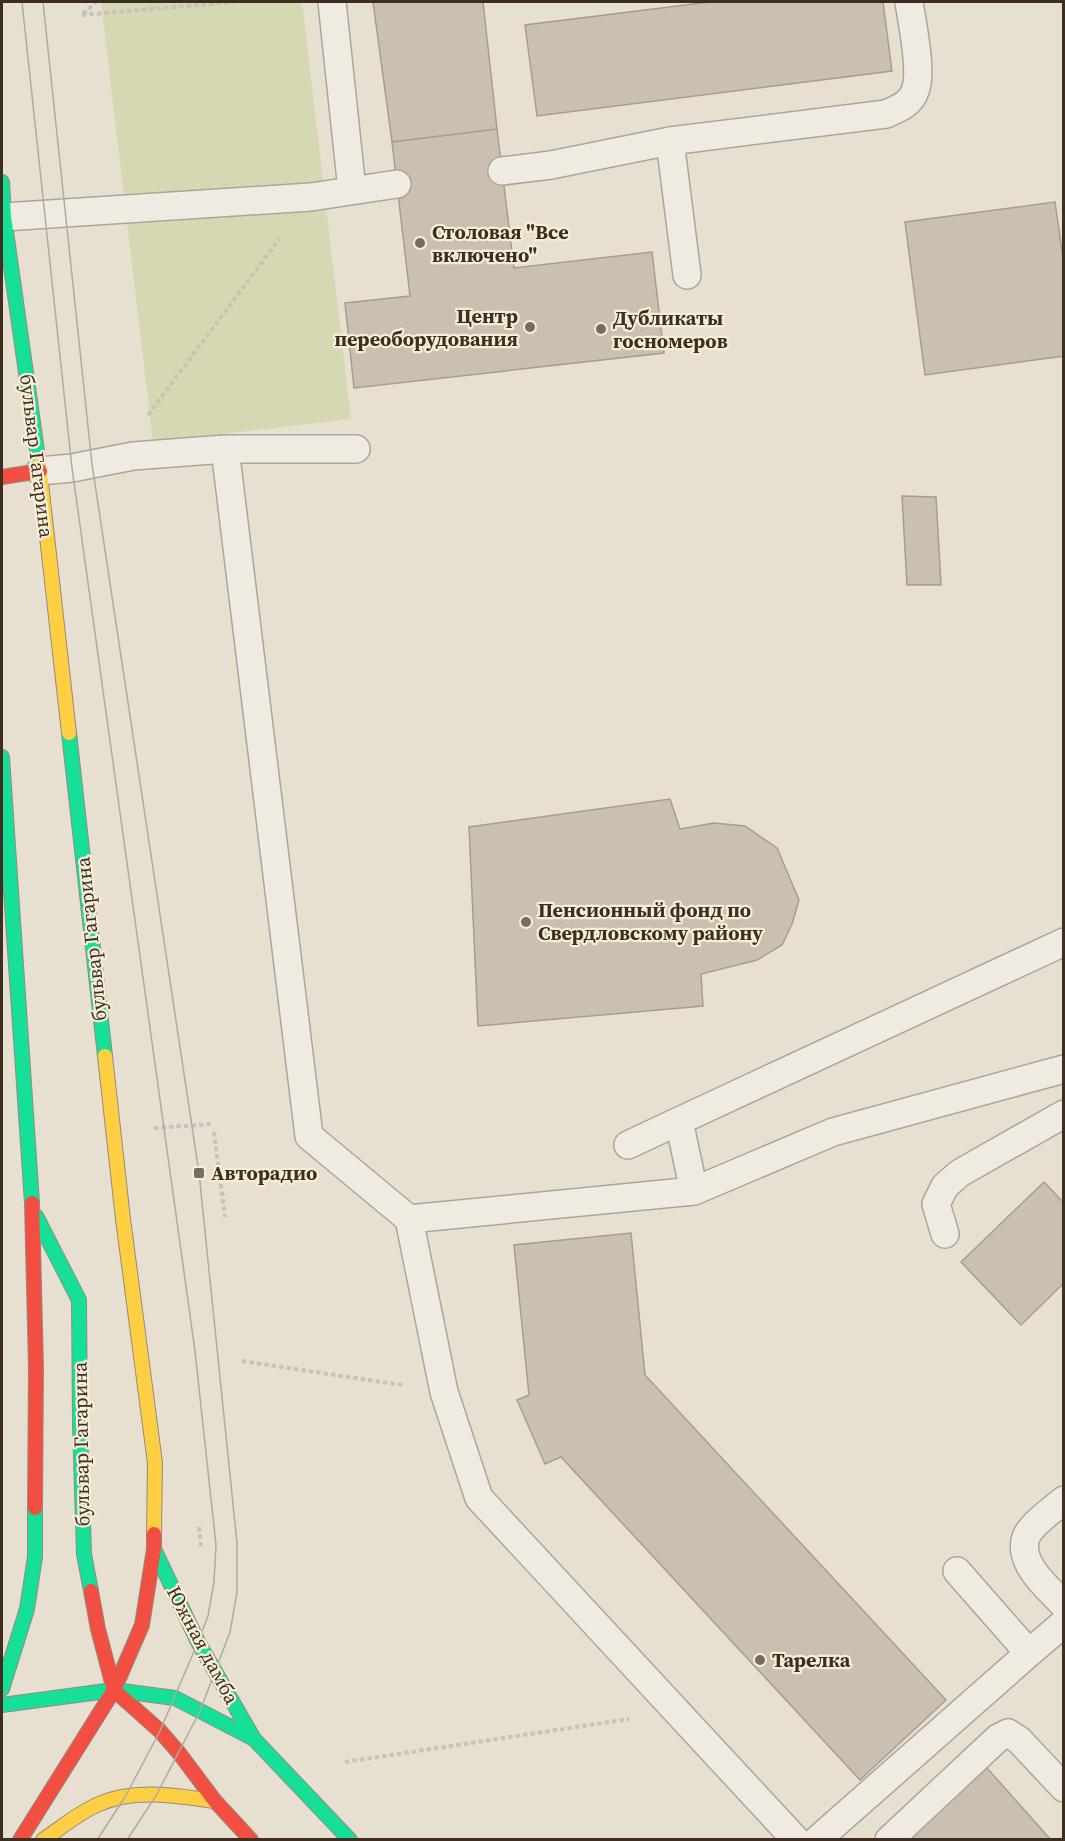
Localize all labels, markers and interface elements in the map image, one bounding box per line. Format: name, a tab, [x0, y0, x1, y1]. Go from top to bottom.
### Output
place label: Столовая "Все включено"	[432, 218, 569, 269]
marker: Столовая "Все включено"	[413, 236, 427, 250]
place label: Центр переоборудования	[334, 302, 518, 353]
place label: Дубликаты госномеров	[613, 304, 728, 355]
marker: Центр переоборудования	[523, 320, 537, 334]
marker: Дубликаты госномеров	[594, 322, 608, 336]
street label: бульвар Гагарина	[13, 373, 61, 540]
street label: бульвар Гагарина	[68, 855, 114, 1022]
place label: Пенсионный фонд по Свердловскому району	[538, 896, 763, 947]
marker: Пенсионный фонд по Свердловскому району	[519, 915, 533, 929]
place label: Авторадио	[211, 1159, 317, 1187]
marker: Авторадио	[192, 1166, 206, 1180]
street label: бульвар Гагарина	[66, 1361, 96, 1527]
street label: Южная дамба	[160, 1581, 246, 1710]
place label: Тарелка	[772, 1646, 851, 1674]
marker: Тарелка	[753, 1653, 767, 1667]

